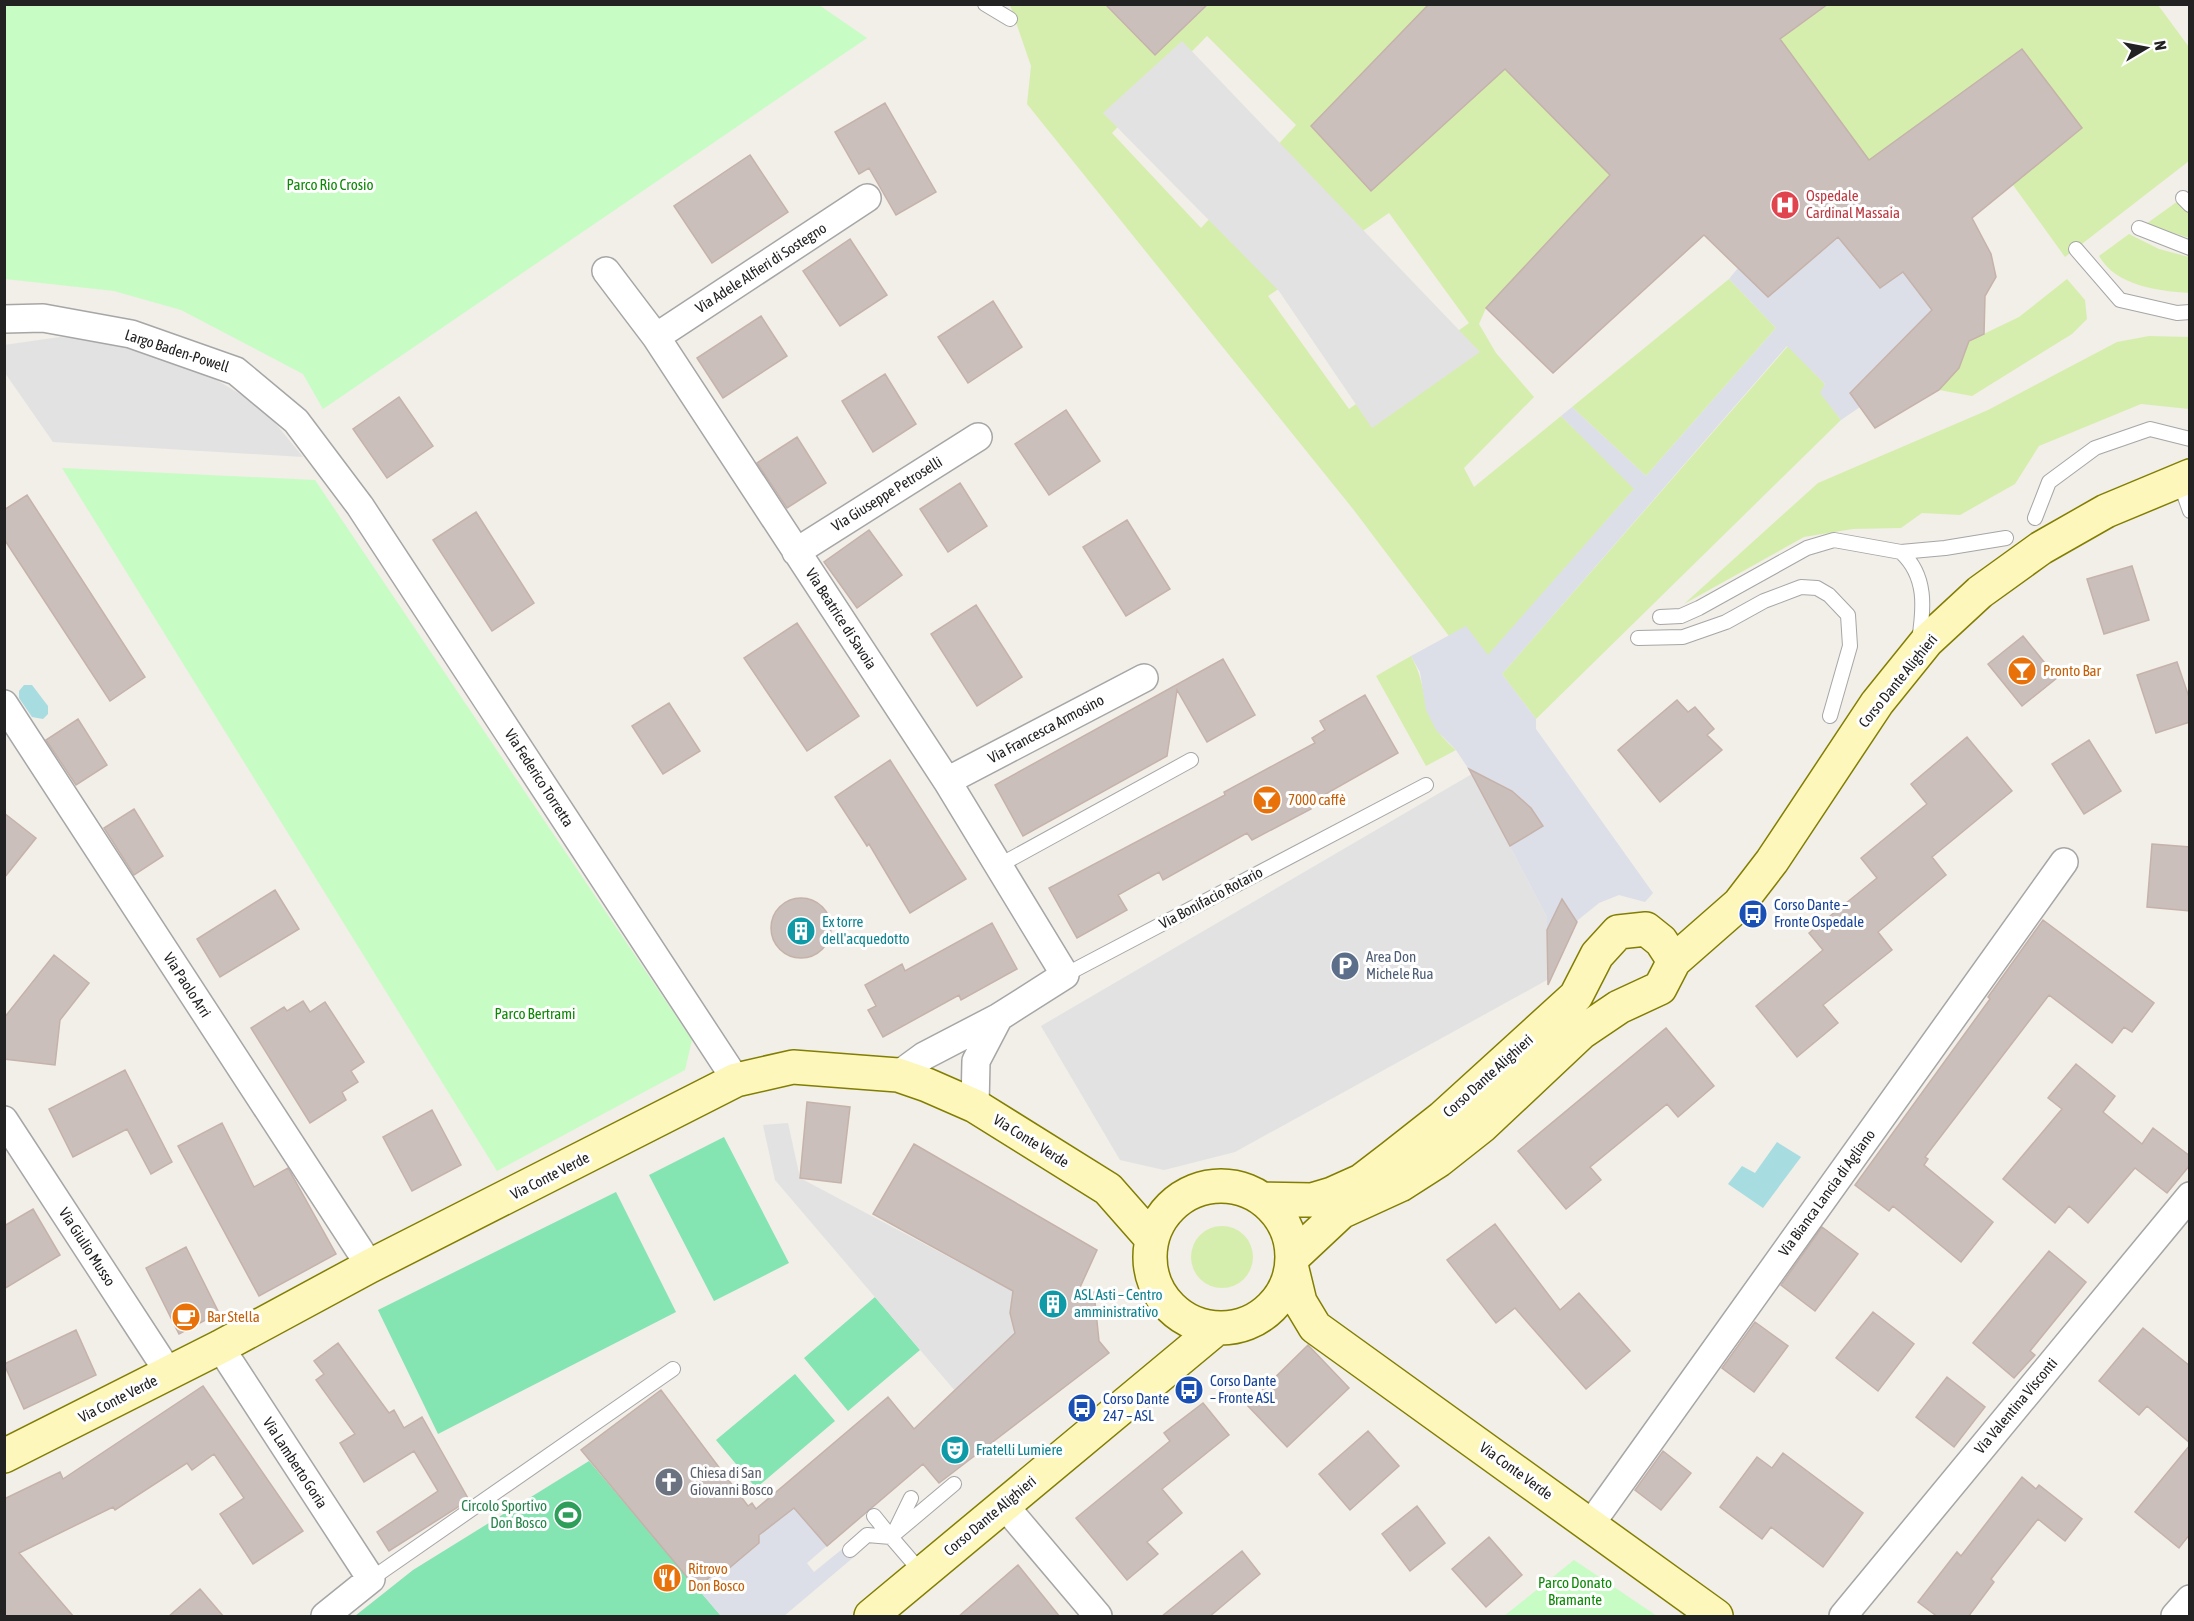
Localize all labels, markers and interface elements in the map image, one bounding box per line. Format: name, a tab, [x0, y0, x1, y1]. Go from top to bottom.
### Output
north arrow	[2116, 18, 2176, 78]
text: N	[2151, 39, 2170, 52]
park label: Parco Rio Crosio	[286, 176, 374, 193]
place label: Ospedale Cardinal Massaia	[1806, 187, 1900, 221]
hospital icon: Ospedale Cardinal Massaia	[1769, 189, 1801, 221]
street label: Via Adele Alfieri di Sostegno	[692, 219, 829, 316]
street label: Largo Baden-Powell	[123, 326, 231, 375]
street label: Via Giuseppe Petroselli	[828, 453, 945, 534]
street label: Via Beatrice di Savoia	[803, 565, 880, 672]
street label: Corso Dante Alighieri	[1855, 631, 1940, 731]
bar icon: Pronto Bar	[2006, 655, 2038, 687]
place label: Pronto Bar	[2043, 662, 2101, 679]
street label: Via Francesca Armosino	[985, 691, 1107, 766]
street label: Via Federico Torretta	[502, 726, 577, 830]
bar icon: 7000 caffè	[1251, 784, 1283, 816]
place label: 7000 caffè	[1288, 791, 1346, 808]
street label: Via Bonifacio Rotario	[1156, 863, 1265, 932]
place label: Corso Dante – Fronte Ospedale	[1774, 896, 1864, 930]
bus stop icon: Corso Dante – Fronte Ospedale	[1737, 898, 1769, 930]
place label: Ex torre dell'acquedotto	[822, 913, 910, 947]
building icon: Ex torre dell'acquedotto	[785, 915, 817, 947]
place label: Area Don Michele Rua	[1366, 948, 1434, 982]
street label: Via Paolo Arri	[160, 949, 215, 1020]
parking icon: Area Don Michele Rua	[1329, 950, 1361, 982]
park label: Parco Bertrami	[495, 1005, 575, 1022]
street label: Corso Dante Alighieri	[1439, 1031, 1536, 1120]
street label: Via Conte Verde	[990, 1111, 1072, 1171]
street label: Via Bianca Lancia di Agliano	[1775, 1126, 1878, 1259]
street label: Via Conte Verde	[508, 1148, 592, 1203]
street label: Via Giulio Musso	[56, 1204, 119, 1289]
place label: ASL Asti – Centro amministrativo	[1074, 1286, 1163, 1320]
building icon: ASL Asti – Centro amministrativo	[1037, 1288, 1069, 1320]
cafe icon: Bar Stella	[170, 1301, 202, 1333]
place label: Bar Stella	[207, 1308, 260, 1325]
street label: Via Valentina Visconti	[1971, 1354, 2061, 1457]
street label: Via Conte Verde	[76, 1371, 160, 1426]
place label: Corso Dante – Fronte ASL	[1210, 1372, 1276, 1406]
bus stop icon: Corso Dante – Fronte ASL	[1173, 1374, 1205, 1406]
place label: Corso Dante 247 – ASL	[1103, 1390, 1169, 1424]
bus stop icon: Corso Dante 247 – ASL	[1066, 1392, 1098, 1424]
street label: Via Lamberto Goria	[260, 1414, 331, 1511]
theatre icon: Fratelli Lumiere	[939, 1434, 971, 1466]
street label: Via Conte Verde	[1477, 1438, 1556, 1503]
place label: Fratelli Lumiere	[976, 1441, 1063, 1458]
place label: Chiesa di San Giovanni Bosco	[690, 1464, 773, 1498]
church icon: Chiesa di San Giovanni Bosco	[653, 1466, 685, 1498]
street label: Corso Dante Alighieri	[940, 1472, 1039, 1559]
place label: Circolo Sportivo Don Bosco	[461, 1497, 547, 1531]
sports icon: Circolo Sportivo Don Bosco	[552, 1499, 584, 1531]
place label: Ritrovo Don Bosco	[688, 1560, 745, 1594]
restaurant icon: Ritrovo Don Bosco	[651, 1562, 683, 1594]
park label: Parco Donato Bramante	[1538, 1574, 1612, 1608]

